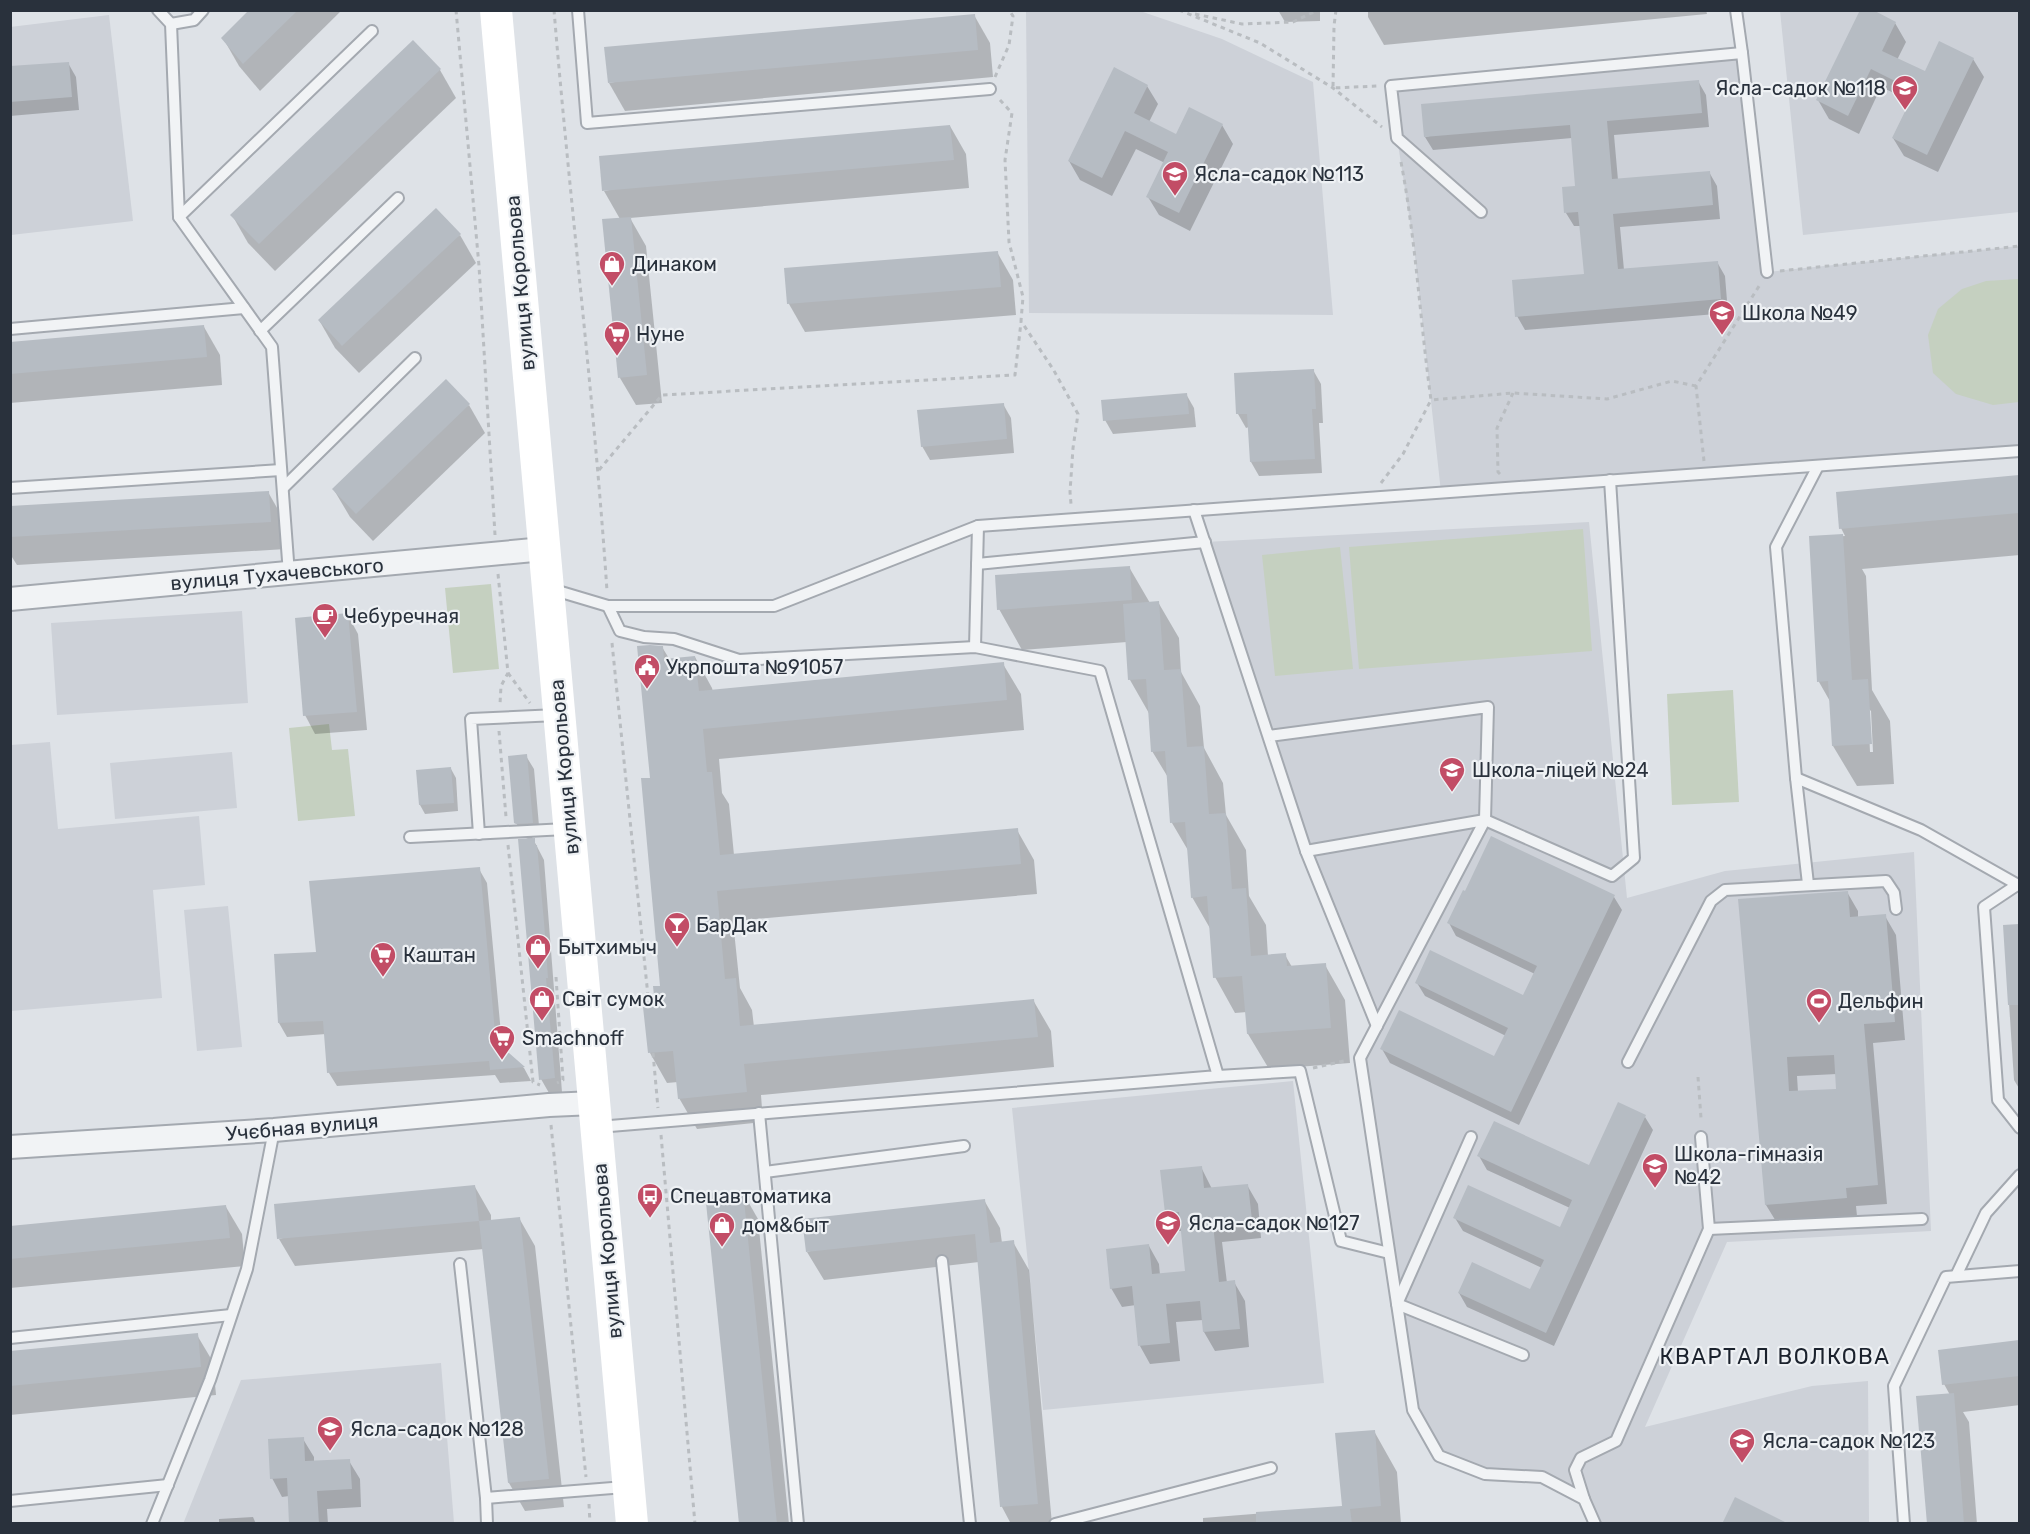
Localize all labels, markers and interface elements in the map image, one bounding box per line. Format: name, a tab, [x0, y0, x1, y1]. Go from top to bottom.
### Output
school or university icon: Ясла-садок №118	[1890, 73, 1920, 111]
place label: Ясла-садок №118	[1715, 76, 1886, 100]
school or university icon: Ясла-садок №113	[1160, 159, 1190, 197]
place label: Ясла-садок №113	[1194, 162, 1364, 186]
street label: вулиця Корольова	[500, 194, 540, 372]
shop icon: Динаком	[597, 249, 627, 287]
place label: Динаком	[632, 252, 717, 276]
school or university icon: Школа №49	[1707, 298, 1737, 336]
place label: Школа №49	[1742, 301, 1858, 325]
supermarket icon: Нуне	[602, 319, 632, 357]
place label: Нуне	[636, 322, 685, 346]
street label: вулиця Тухачевського	[169, 553, 385, 595]
cafe icon: Чебуречная	[310, 601, 340, 639]
place label: Чебуречная	[344, 604, 459, 628]
public building icon: Укрпошта №91057	[632, 652, 662, 690]
place label: Укрпошта №91057	[666, 655, 843, 679]
street label: вулиця Корольова	[544, 678, 584, 856]
school or university icon: Школа-ліцей №24	[1437, 755, 1467, 793]
place label: Школа-ліцей №24	[1472, 758, 1649, 782]
bar icon: БарДак	[662, 910, 692, 948]
place label: БарДак	[696, 913, 768, 937]
shop icon: Бытхимыч	[523, 932, 553, 970]
place label: Бытхимыч	[558, 935, 657, 959]
supermarket icon: Каштан	[368, 940, 398, 978]
place label: Каштан	[403, 943, 476, 967]
shop icon: Світ сумок	[527, 984, 557, 1022]
sports icon: Дельфин	[1804, 986, 1834, 1024]
place label: Світ сумок	[562, 987, 665, 1011]
place label: Дельфин	[1838, 989, 1924, 1013]
supermarket icon: Smachnoff	[487, 1023, 517, 1061]
place label: Smachnoff	[522, 1026, 624, 1050]
street label: Учєбная вулиця	[225, 1108, 379, 1146]
place label: Школа-гімназія №42	[1674, 1142, 1823, 1189]
school or university icon: Школа-гімназія №42	[1640, 1151, 1670, 1189]
street label: вулиця Корольова	[587, 1162, 627, 1340]
bus stop icon: Спецавтоматика	[635, 1181, 665, 1219]
place label: Спецавтоматика	[670, 1184, 832, 1208]
school or university icon: Ясла-садок №127	[1153, 1208, 1183, 1246]
shop icon: дом&быт	[707, 1210, 737, 1248]
place label: Ясла-садок №127	[1188, 1211, 1359, 1235]
place label: дом&быт	[742, 1213, 829, 1237]
district label: КВАРТАЛ ВОЛКОВА	[1659, 1343, 1891, 1370]
school or university icon: Ясла-садок №128	[315, 1414, 345, 1452]
place label: Ясла-садок №128	[350, 1417, 524, 1441]
school or university icon: Ясла-садок №123	[1727, 1426, 1757, 1464]
place label: Ясла-садок №123	[1762, 1429, 1935, 1453]

